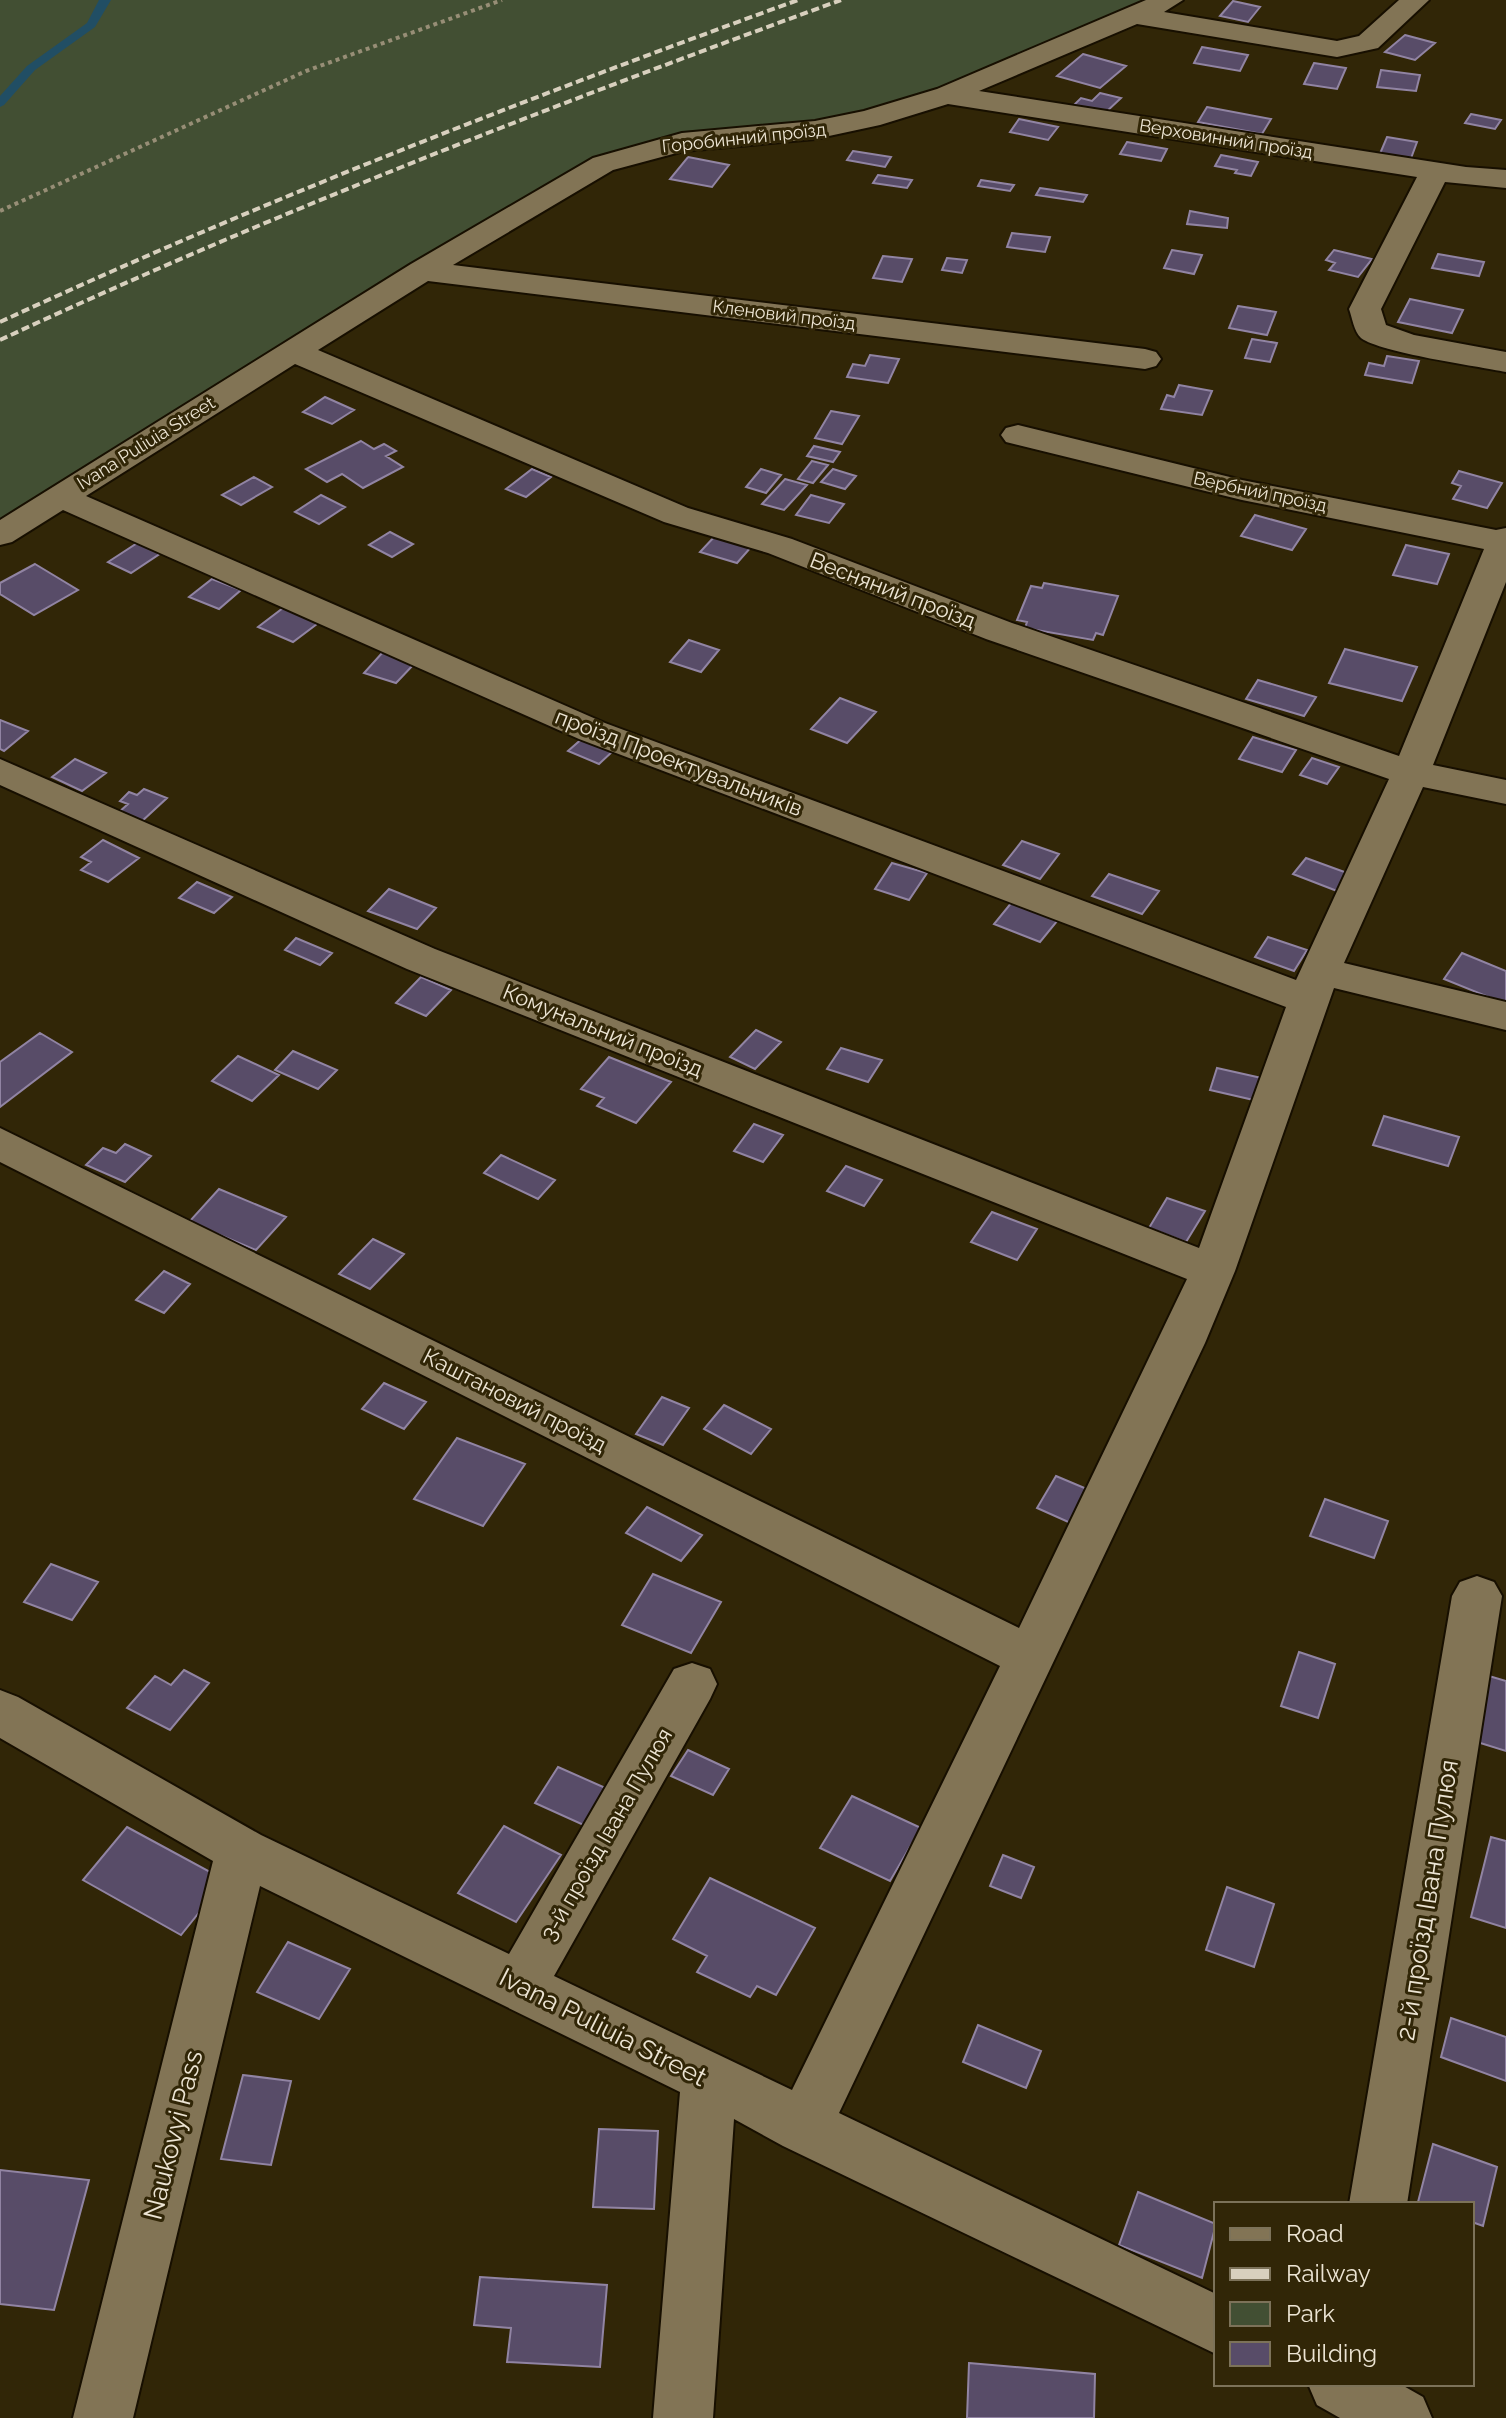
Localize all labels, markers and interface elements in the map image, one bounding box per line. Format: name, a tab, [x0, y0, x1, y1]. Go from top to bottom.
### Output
street label: Верховинний проїзд	[1138, 114, 1314, 163]
street label: Горобинний проїзд	[661, 118, 827, 157]
street label: Кленовий проїзд	[711, 295, 857, 334]
street label: Ivana Puliuia Street	[73, 392, 218, 493]
street label: Вербний проїзд	[1192, 467, 1329, 516]
street label: Весняний проїзд	[807, 546, 980, 634]
street label: проїзд Проектувальників	[552, 703, 806, 821]
street label: Комунальний проїзд	[499, 978, 707, 1082]
street label: Каштановий проїзд	[419, 1343, 611, 1458]
street label: 3-й проїзд Івана Пулюя	[535, 1723, 677, 1945]
street label: 2-й проїзд Івана Пулюя	[1390, 1758, 1464, 2042]
street label: Ivana Puliuia Street	[494, 1962, 712, 2092]
street label: Naukovyi Pass	[137, 2047, 209, 2223]
legend	[1214, 2202, 1474, 2386]
text: Road	[1286, 2219, 1344, 2248]
text: Railway	[1286, 2259, 1371, 2288]
text: Park	[1286, 2299, 1335, 2328]
text: Building	[1286, 2339, 1377, 2368]

